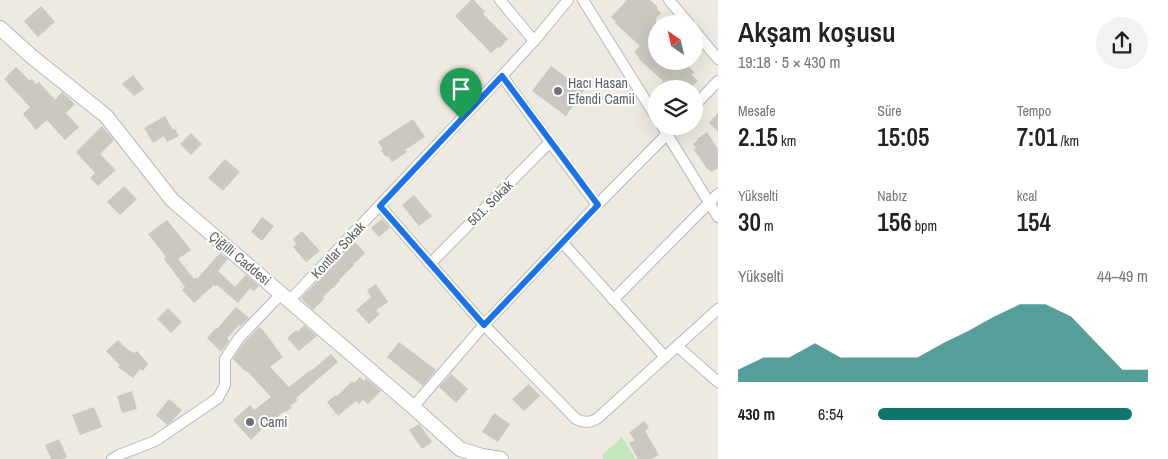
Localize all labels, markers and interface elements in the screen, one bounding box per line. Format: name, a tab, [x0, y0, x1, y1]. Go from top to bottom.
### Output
text: Akşam koşusu	[738, 13, 896, 51]
north arrow	[648, 15, 702, 70]
map controls	[648, 15, 703, 135]
button: share	[1096, 17, 1148, 69]
text: 19:18 · 5 × 430 m	[738, 51, 841, 73]
pin	[440, 68, 482, 119]
place label: Hacı Hasan Efendi Camii	[568, 74, 635, 108]
icon: arrive	[447, 75, 475, 103]
button: layers	[648, 80, 703, 135]
marker: Hacı Hasan Efendi Camii	[552, 85, 564, 97]
text: Mesafe	[738, 102, 776, 120]
text: Süre	[877, 102, 902, 120]
text: Tempo	[1017, 102, 1051, 120]
text: 2.15	[738, 120, 778, 154]
text: 15:05	[877, 120, 929, 154]
text: 7:01	[1017, 120, 1057, 154]
text: km	[778, 132, 796, 150]
text: /km	[1057, 132, 1079, 150]
street label: 501. Sokak	[463, 176, 517, 230]
text: Yükselti	[738, 187, 778, 205]
text: Nabız	[877, 187, 907, 205]
text: kcal	[1017, 187, 1037, 205]
text: 30	[738, 205, 761, 239]
text: 156	[877, 205, 912, 239]
text: 154	[1017, 205, 1051, 239]
text: m	[761, 217, 774, 235]
text: bpm	[912, 217, 937, 235]
street label: Kontlar Sokak	[307, 218, 369, 282]
street label: Çiğilli Caddesi	[205, 227, 275, 289]
text: Yükselti	[738, 265, 784, 287]
text: 44–49 m	[1097, 265, 1148, 287]
text: 430 m	[738, 403, 775, 425]
text: 6:54	[818, 403, 844, 425]
place label: Cami	[260, 413, 287, 431]
marker: Cami	[244, 416, 256, 428]

